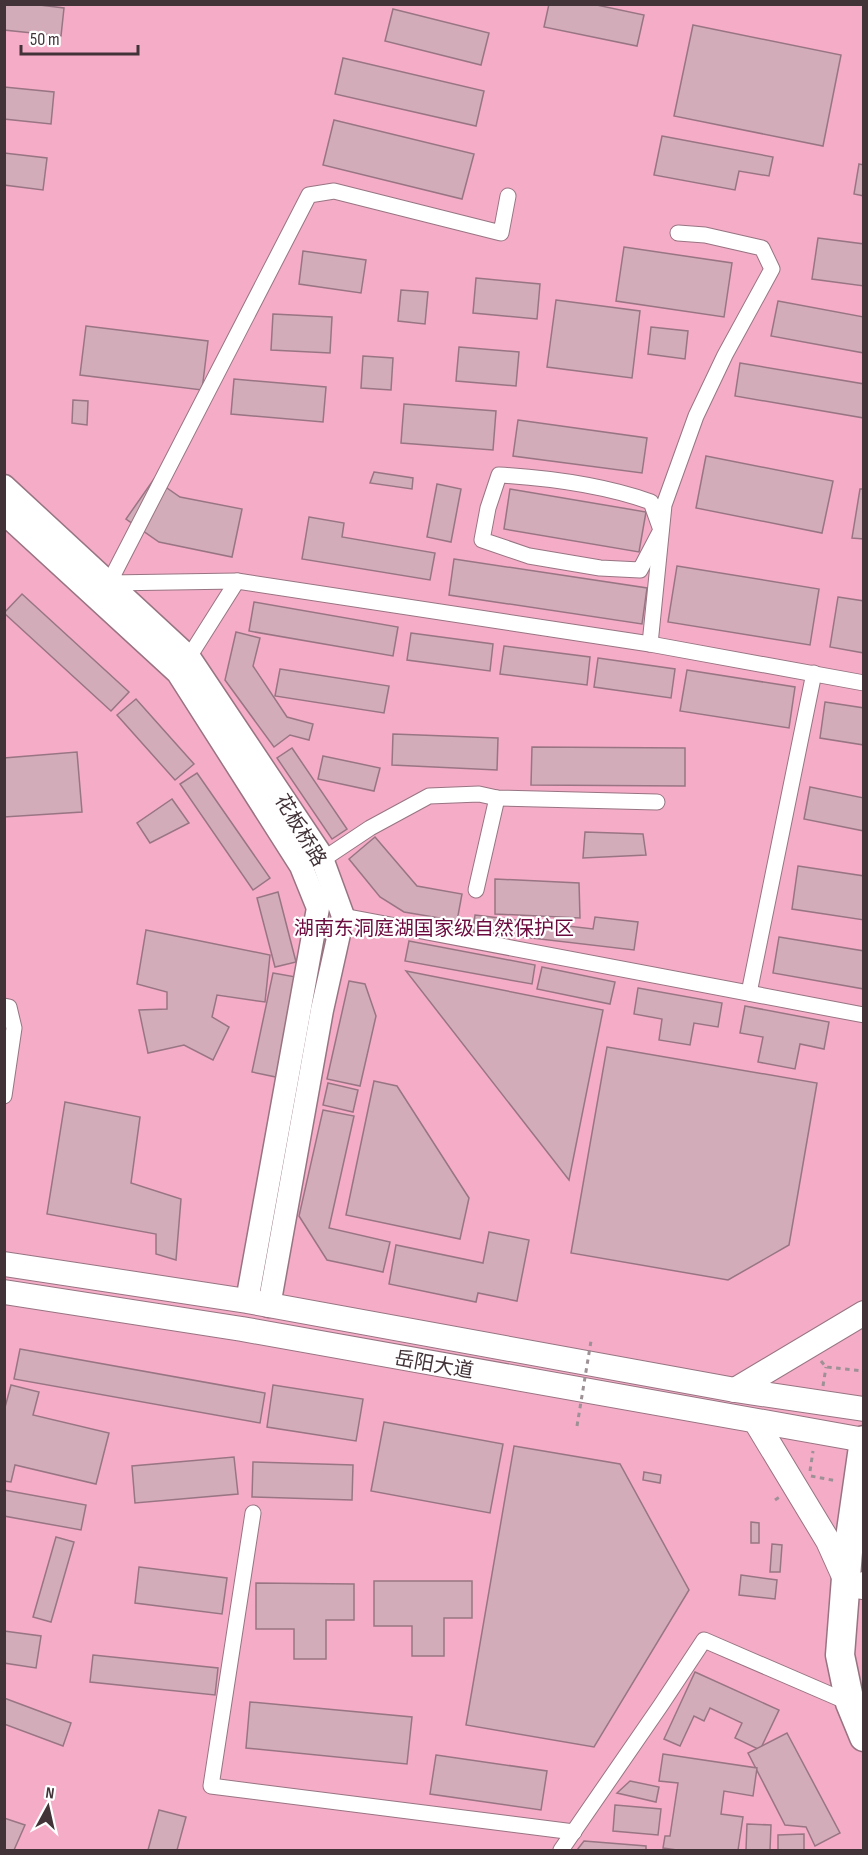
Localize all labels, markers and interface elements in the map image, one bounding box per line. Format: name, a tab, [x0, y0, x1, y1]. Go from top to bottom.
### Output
scale bar	[21, 18, 138, 56]
text: 50 m	[30, 29, 60, 50]
street label: 花板桥路	[269, 790, 331, 871]
park label: 湖南东洞庭湖国家级自然保护区	[294, 917, 574, 941]
street label: 岳阳大道	[392, 1346, 475, 1384]
north arrow	[18, 1777, 78, 1837]
text: N	[44, 1784, 55, 1804]

